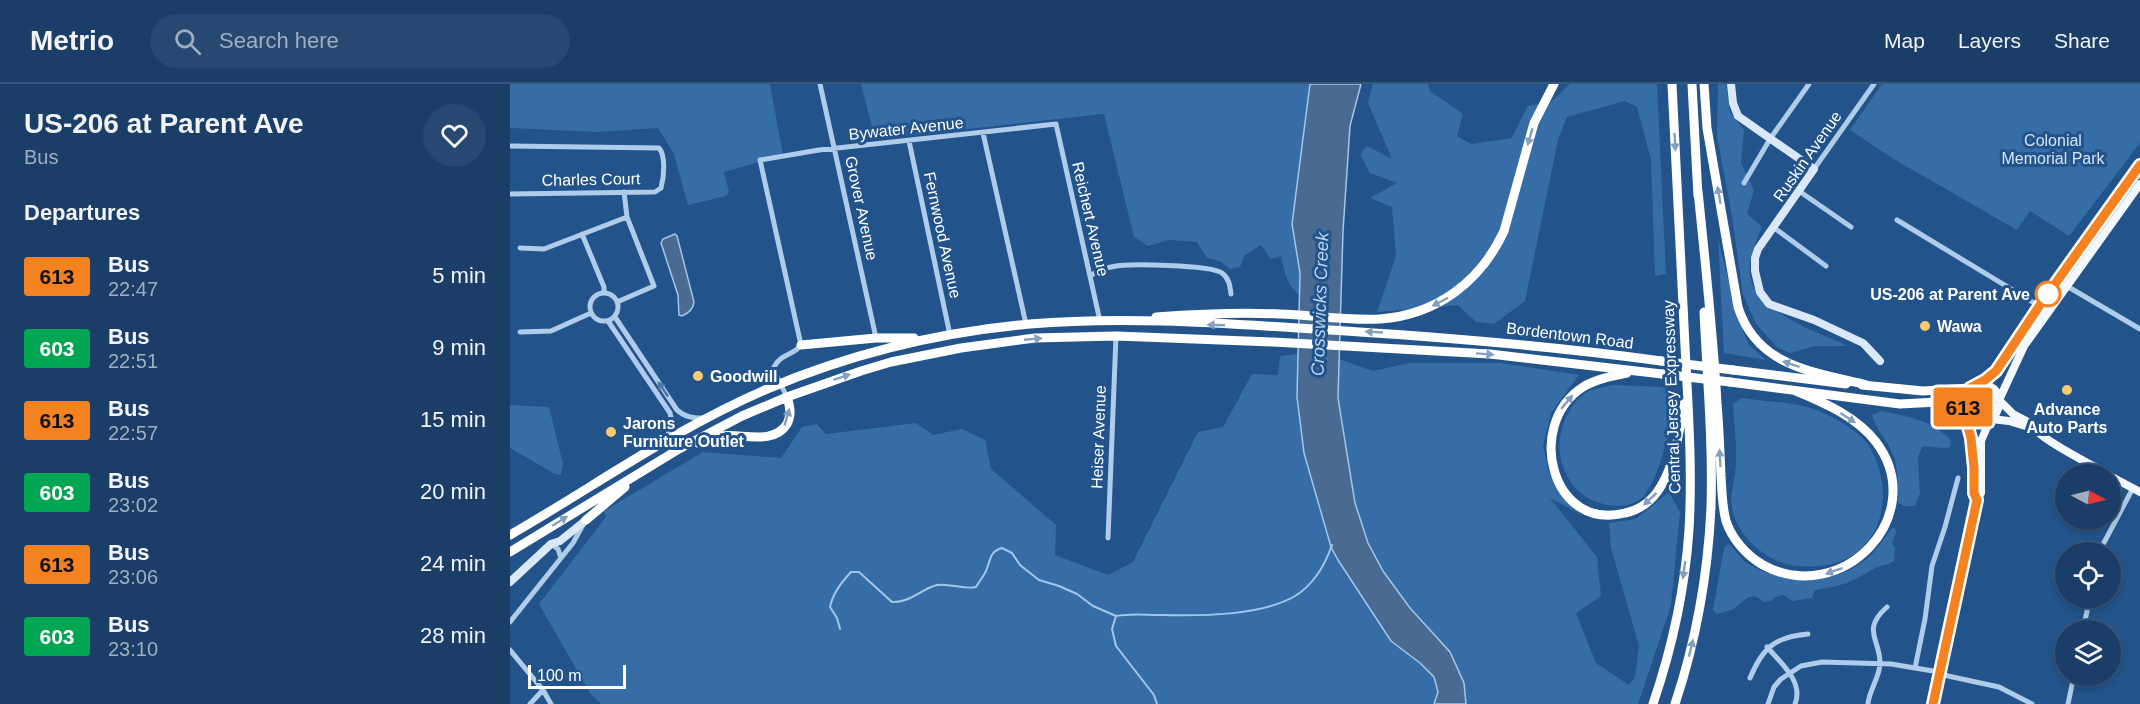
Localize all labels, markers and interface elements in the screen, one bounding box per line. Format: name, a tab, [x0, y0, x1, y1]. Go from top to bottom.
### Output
search box	[150, 14, 570, 68]
text: Metrio	[30, 25, 114, 56]
icon: search	[171, 25, 204, 58]
text: Search here	[219, 28, 339, 53]
text: Map	[1884, 29, 1925, 52]
text: Layers	[1958, 29, 2021, 52]
text: Share	[2054, 29, 2110, 52]
button: heart	[423, 104, 486, 167]
text: US-206 at Parent Ave	[24, 108, 304, 139]
street label: Ruskin Avenue	[1770, 108, 1845, 205]
street label: Bywater Avenue	[848, 114, 964, 143]
one-way arrow	[1525, 128, 1535, 146]
park label: Colonial Memorial Park	[2001, 132, 2106, 167]
one-way arrow	[1670, 133, 1679, 152]
text: Bus	[24, 146, 58, 168]
street label: Grover Avenue	[842, 154, 881, 262]
street label: Reichert Avenue	[1069, 160, 1112, 278]
street label: Charles Court	[542, 170, 641, 189]
street label: Fernwood Avenue	[921, 170, 964, 300]
one-way arrow	[1714, 185, 1723, 204]
text: Departures	[24, 200, 140, 225]
water label: Crosswicks Creek	[1307, 231, 1333, 376]
text: Bus	[108, 252, 150, 277]
text: 5 min	[432, 263, 486, 288]
text: 613	[39, 265, 75, 288]
text: 22:47	[108, 278, 158, 300]
marker: US-206 at Parent Ave	[2035, 281, 2061, 307]
place label: US-206 at Parent Ave	[1870, 286, 2030, 303]
one-way arrow	[1431, 297, 1448, 307]
street label: Central Jersey Expressway	[1660, 300, 1683, 494]
place label: Wawa	[1937, 318, 1982, 335]
street label: Bordentown Road	[1505, 319, 1635, 352]
marker: Wawa	[1918, 319, 1932, 333]
one-way arrow	[1207, 320, 1226, 329]
text: Bus	[108, 324, 150, 349]
one-way arrow	[1364, 328, 1383, 337]
one-way arrow	[1023, 334, 1042, 344]
text: 9 min	[432, 335, 486, 360]
text: 603	[39, 337, 75, 360]
one-way arrow	[1476, 349, 1495, 359]
text: 22:51	[108, 350, 158, 372]
one-way arrow	[1782, 358, 1800, 368]
place label: Goodwill	[710, 368, 778, 385]
marker: Goodwill	[691, 369, 705, 383]
one-way arrow	[833, 372, 851, 381]
one-way arrow	[657, 382, 669, 398]
marker: Advance Auto Parts	[2060, 383, 2074, 397]
street label: Heiser Avenue	[1088, 385, 1109, 489]
line badge: 613	[1928, 388, 1998, 426]
one-way arrow	[1561, 394, 1574, 410]
text: Bus	[108, 396, 150, 421]
text: 613	[1945, 396, 1981, 419]
place label: Advance Auto Parts	[2027, 401, 2108, 436]
text: 15 min	[420, 407, 486, 432]
one-way arrow	[783, 408, 793, 427]
text: 613	[39, 409, 75, 432]
one-way arrow	[1840, 412, 1856, 423]
place label: Jarons Furniture Outlet	[623, 415, 745, 450]
text: 22:57	[108, 422, 158, 444]
marker: Jarons Furniture Outlet	[604, 425, 618, 439]
one-way arrow	[1716, 449, 1725, 468]
north arrow	[2055, 464, 2121, 530]
map controls	[2055, 464, 2121, 686]
text: Bus	[108, 468, 150, 493]
text: 20 min	[420, 479, 486, 504]
text: 603	[39, 481, 75, 504]
one-way arrow	[1642, 492, 1657, 506]
text: 23:02	[108, 494, 158, 516]
one-way arrow	[552, 516, 568, 527]
text: Bus	[108, 540, 150, 565]
button: locate	[2055, 542, 2121, 608]
text: 24 min	[420, 551, 486, 576]
text: 613	[39, 553, 75, 576]
one-way arrow	[1680, 560, 1689, 579]
text: 23:06	[108, 566, 158, 588]
one-way arrow	[1825, 566, 1843, 576]
text: Bus	[108, 612, 150, 637]
button: layers	[2055, 620, 2121, 686]
text: 28 min	[420, 623, 486, 648]
text: 603	[39, 625, 75, 648]
text: 23:10	[108, 638, 158, 660]
one-way arrow	[1686, 639, 1696, 657]
scale bar	[528, 662, 626, 690]
text: 100 m	[537, 667, 581, 684]

